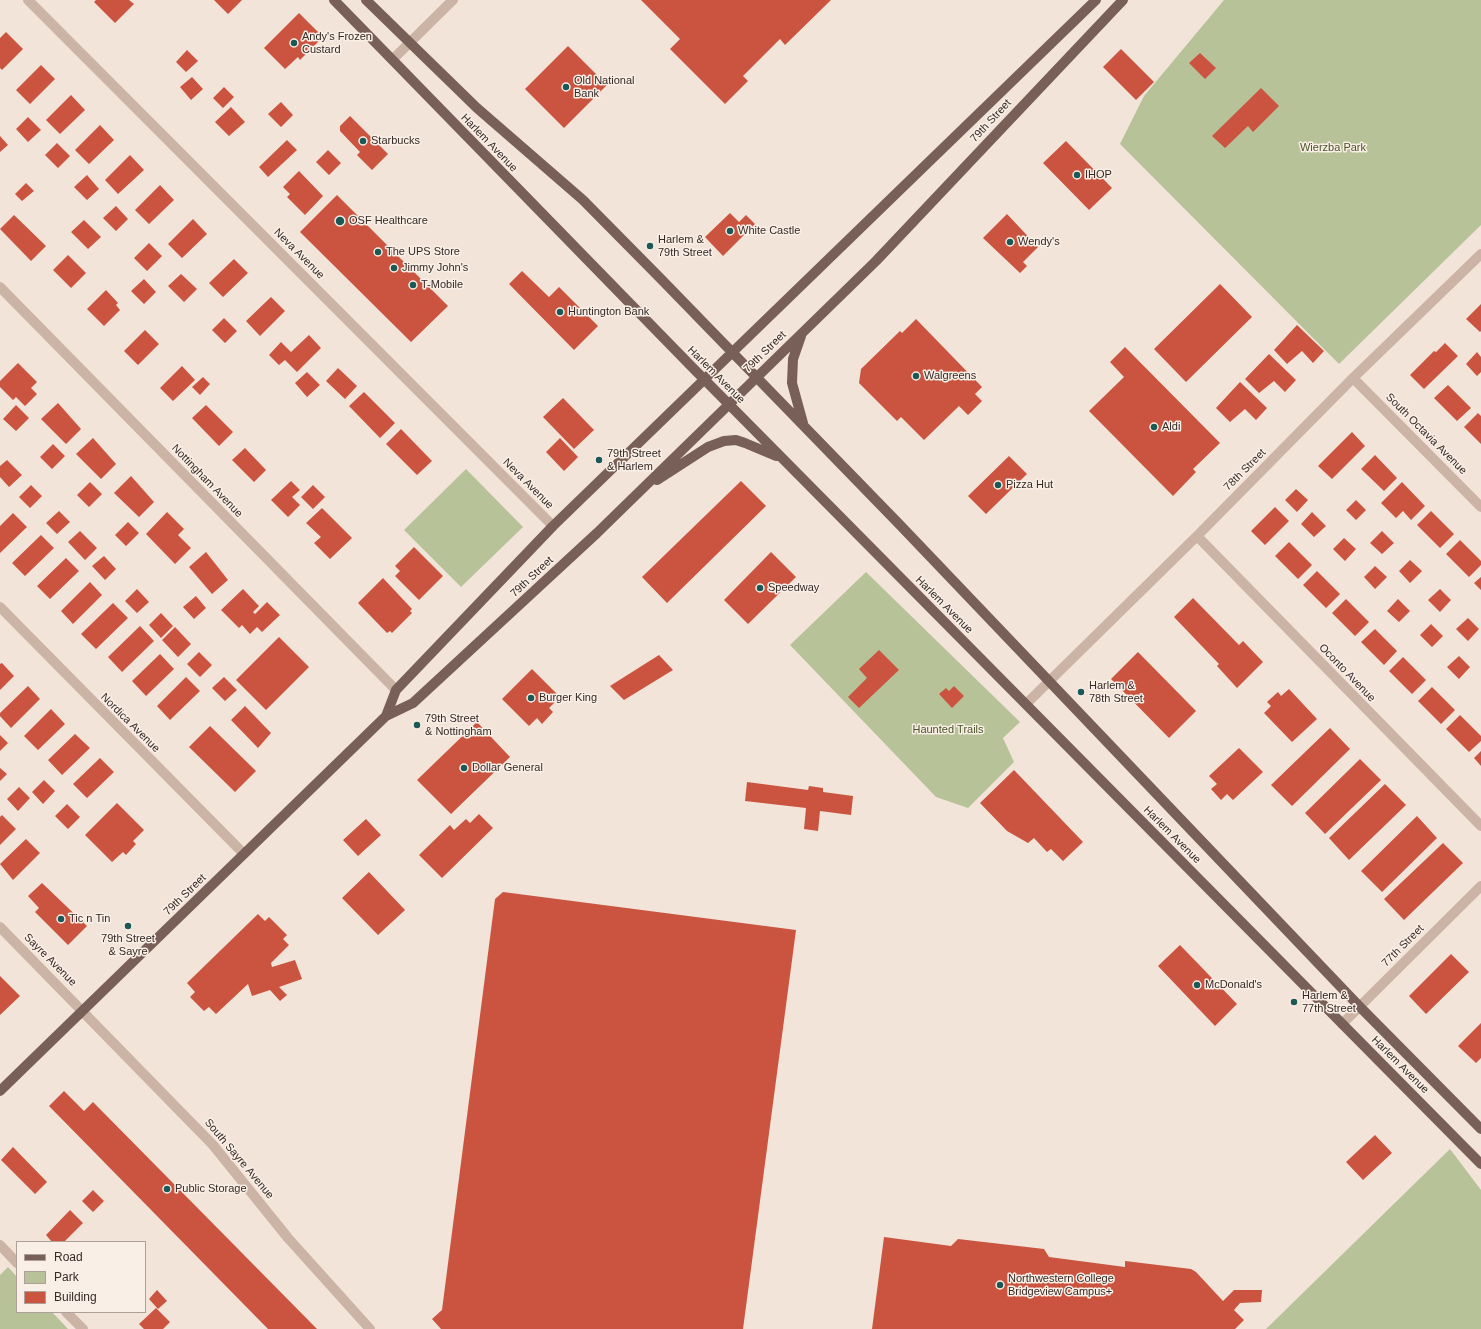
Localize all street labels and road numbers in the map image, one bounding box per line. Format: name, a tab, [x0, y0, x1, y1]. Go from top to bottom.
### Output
street label: 79th Street	[968, 97, 1014, 145]
street label: Harlem Avenue	[458, 111, 520, 175]
street label: Neva Avenue	[271, 226, 327, 282]
street label: 79th Street	[741, 329, 789, 375]
street label: Harlem Avenue	[685, 344, 747, 406]
street label: South Octavia Avenue	[1383, 391, 1469, 477]
street label: Nottingham Avenue	[169, 442, 245, 520]
street label: 78th Street	[1221, 446, 1269, 494]
street label: Neva Avenue	[500, 456, 556, 512]
street label: 79th Street	[508, 554, 556, 600]
street label: Harlem Avenue	[913, 574, 975, 636]
street label: Oconto Avenue	[1316, 641, 1378, 705]
street label: Nordica Avenue	[98, 691, 162, 755]
street label: Harlem Avenue	[1141, 804, 1203, 866]
street label: 79th Street	[161, 872, 209, 918]
street label: 77th Street	[1379, 922, 1427, 970]
street label: Sayre Avenue	[21, 931, 79, 989]
street label: Harlem Avenue	[1369, 1034, 1431, 1096]
street label: South Sayre Avenue	[202, 1116, 276, 1202]

